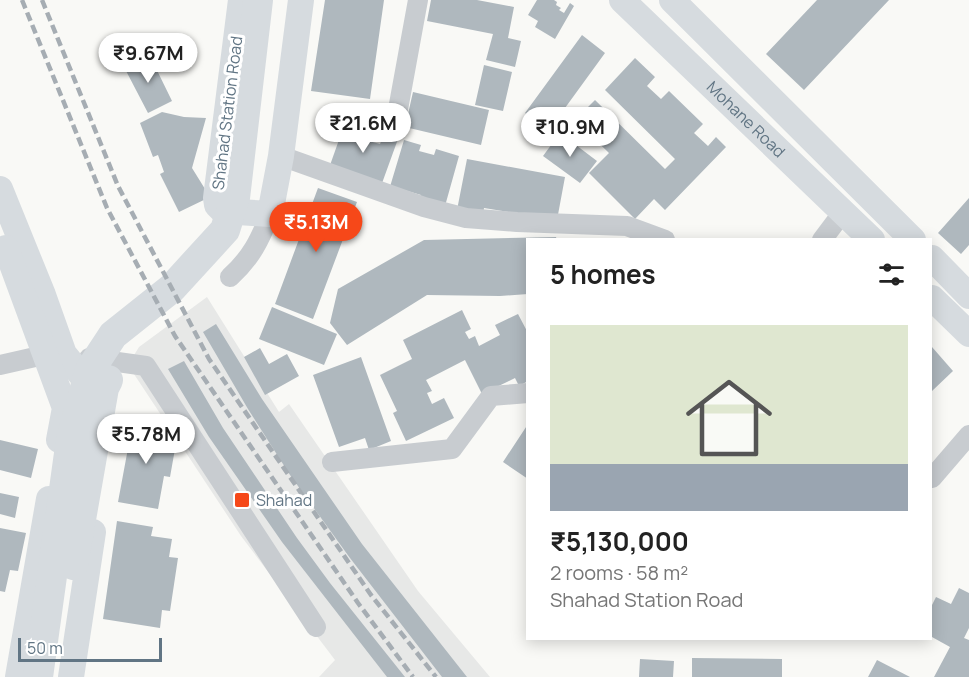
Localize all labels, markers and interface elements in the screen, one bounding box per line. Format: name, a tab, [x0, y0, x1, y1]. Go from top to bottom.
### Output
pin: ₹9.67M	[99, 33, 197, 84]
street label: Shahad Station Road	[207, 35, 247, 191]
text: ₹9.67M	[113, 39, 183, 66]
street label: Mohane Road	[702, 76, 790, 162]
pin: ₹21.6M	[314, 103, 412, 154]
pin: ₹10.9M	[521, 107, 619, 158]
text: ₹21.6M	[329, 109, 397, 136]
text: ₹10.9M	[535, 113, 605, 140]
pin: ₹5.13M	[267, 202, 365, 253]
text: ₹5.13M	[283, 208, 349, 235]
text: 5 homes	[550, 256, 656, 292]
icon: filters	[875, 258, 908, 291]
icon: home	[675, 364, 783, 472]
pin: ₹5.78M	[97, 414, 195, 465]
text: ₹5.78M	[111, 420, 181, 447]
place label: Shahad	[256, 489, 312, 511]
marker: Shahad	[233, 491, 251, 509]
text: ₹5,130,000	[550, 523, 689, 559]
text: 2 rooms · 58 m²	[550, 559, 688, 586]
text: Shahad Station Road	[550, 586, 743, 613]
scale bar	[18, 635, 162, 662]
text: 50 m	[27, 637, 63, 659]

